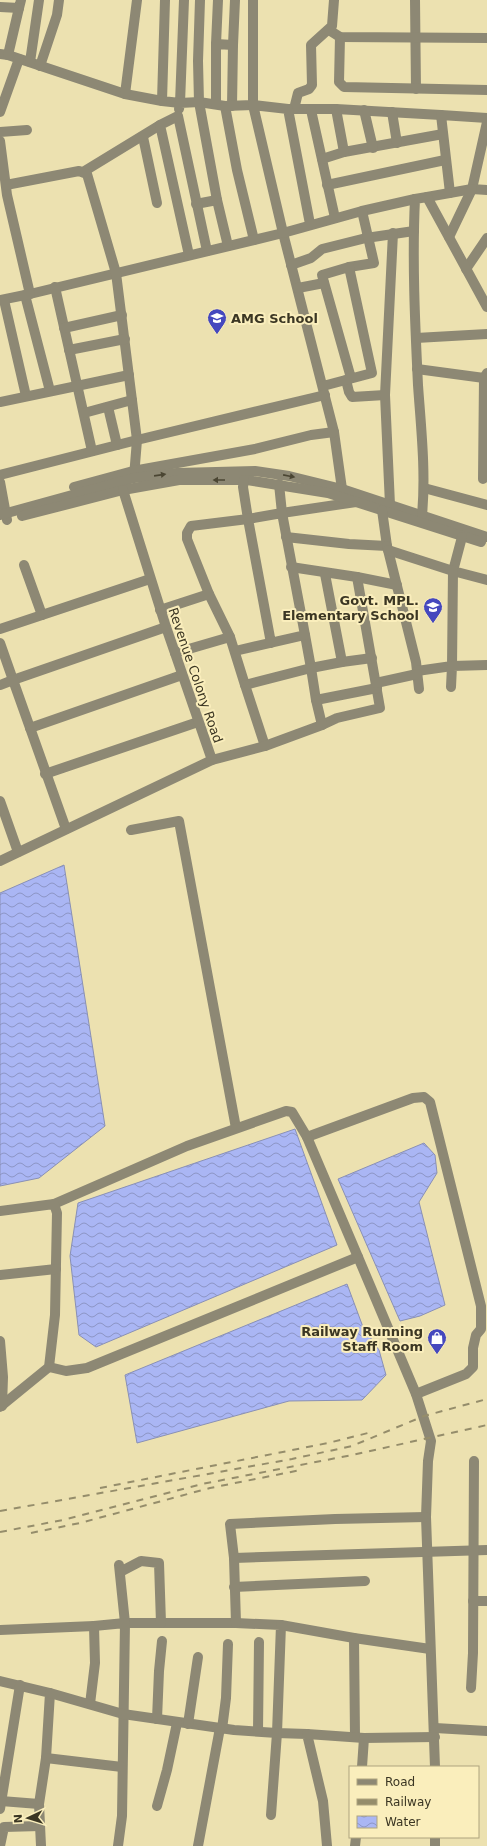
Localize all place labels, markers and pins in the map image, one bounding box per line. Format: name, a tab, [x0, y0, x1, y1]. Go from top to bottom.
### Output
school or university icon: AMG School	[206, 307, 228, 335]
place label: AMG School	[231, 311, 318, 326]
place label: Govt. MPL. Elementary School	[282, 593, 419, 623]
school or university icon: Govt. MPL. Elementary School	[422, 596, 444, 624]
place label: Railway Running Staff Room	[301, 1324, 423, 1354]
shop icon: Railway Running Staff Room	[426, 1327, 448, 1355]

